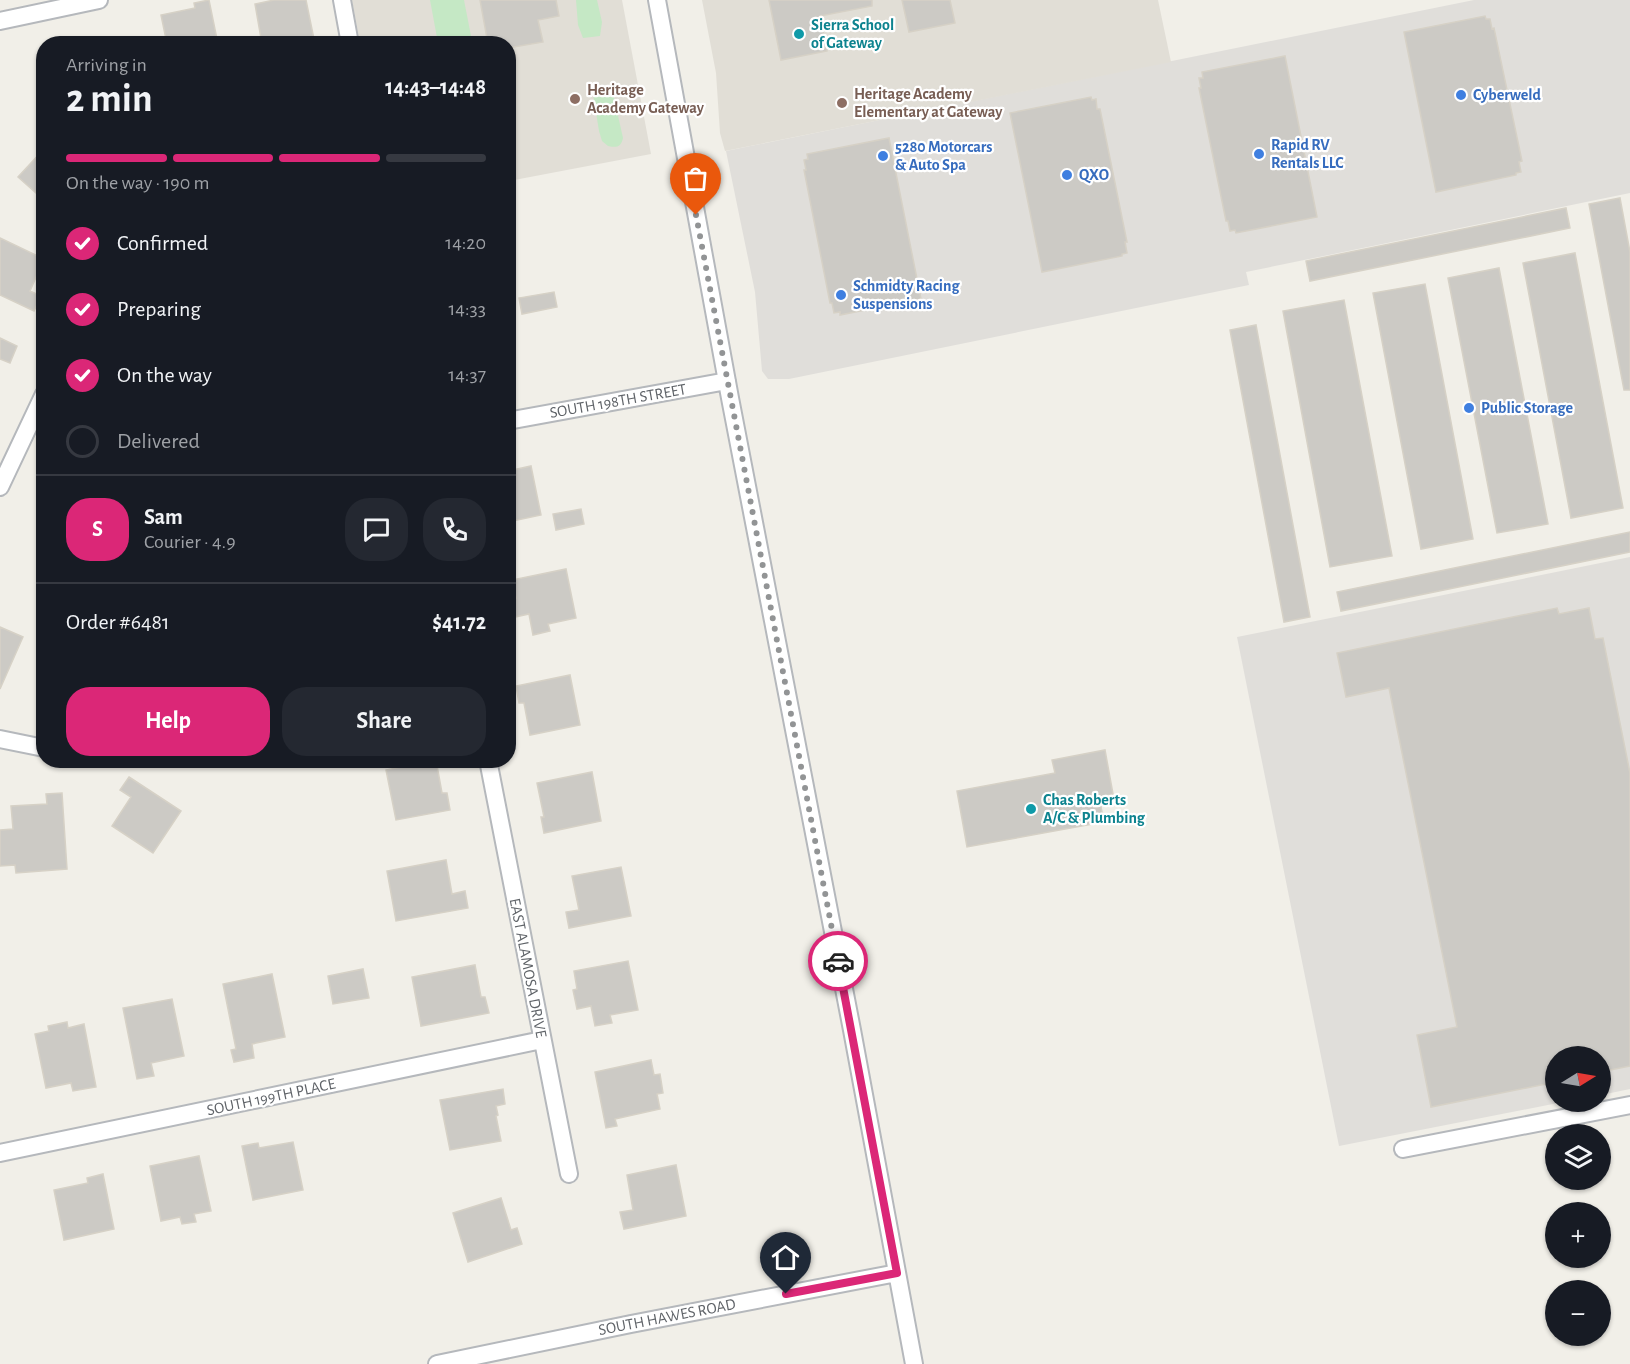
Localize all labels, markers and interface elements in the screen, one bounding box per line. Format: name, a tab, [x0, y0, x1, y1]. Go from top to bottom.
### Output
place label: Sierra School of Gateway	[811, 17, 894, 52]
marker: Sierra School of Gateway	[792, 27, 806, 41]
text: Arriving in	[66, 55, 147, 75]
text: 14:43–14:48	[385, 76, 486, 98]
text: 2 min	[66, 80, 153, 119]
place label: Heritage Academy Gateway	[587, 82, 705, 117]
place label: Heritage Academy Elementary at Gateway	[854, 86, 1003, 121]
place label: Cyberweld	[1473, 87, 1542, 104]
marker: Cyberweld	[1454, 88, 1468, 102]
marker: Heritage Academy Gateway	[568, 92, 582, 106]
marker: Heritage Academy Elementary at Gateway	[835, 96, 849, 110]
place label: Rapid RV Rentals LLC	[1271, 137, 1344, 171]
place label: 5280 Motorcars & Auto Spa	[895, 139, 992, 173]
marker: Rapid RV Rentals LLC	[1252, 147, 1266, 161]
marker: 5280 Motorcars & Auto Spa	[876, 149, 890, 163]
pin	[670, 153, 721, 215]
icon: bag	[679, 162, 712, 195]
place label: QXO	[1079, 167, 1109, 184]
marker: QXO	[1060, 168, 1074, 182]
text: On the way · 190 m	[66, 173, 210, 193]
icon: check	[66, 227, 99, 260]
text: Confirmed	[117, 232, 208, 254]
text: 14:20	[445, 233, 486, 253]
place label: Schmidty Racing Suspensions	[853, 278, 960, 312]
marker: Schmidty Racing Suspensions	[834, 288, 848, 302]
icon: check	[66, 293, 99, 326]
text: Preparing	[117, 298, 201, 320]
text: 14:33	[448, 299, 486, 319]
icon: check	[66, 359, 99, 392]
text: On the way	[117, 364, 212, 386]
text: 14:37	[448, 365, 486, 385]
street label: SOUTH 198TH STREET	[548, 381, 688, 421]
place label: Public Storage	[1481, 400, 1574, 416]
marker: Public Storage	[1462, 401, 1476, 415]
text: Delivered	[117, 430, 200, 452]
button: chat	[345, 498, 408, 561]
button: phone	[423, 498, 486, 561]
text: Sam	[144, 506, 183, 528]
text: S	[92, 518, 103, 540]
text: Courier · 4.9	[144, 532, 236, 552]
text: Order #6481	[66, 611, 170, 633]
text: $41.72	[432, 611, 486, 633]
button: Help	[66, 687, 270, 756]
button: Share	[282, 687, 486, 756]
place label: Chas Roberts A/C & Plumbing	[1043, 792, 1146, 826]
marker: Chas Roberts A/C & Plumbing	[1024, 802, 1038, 816]
street label: EAST ALAMOSA DRIVE	[507, 897, 549, 1040]
courier	[808, 931, 868, 991]
icon: car	[822, 945, 855, 978]
north arrow	[1545, 1046, 1611, 1112]
map controls	[1545, 1046, 1611, 1346]
street label: SOUTH 199TH PLACE	[205, 1075, 337, 1118]
button: layers	[1545, 1124, 1611, 1190]
button: +	[1545, 1202, 1611, 1268]
pin	[760, 1232, 811, 1294]
icon: home	[769, 1241, 802, 1274]
button: −	[1545, 1280, 1611, 1346]
street label: SOUTH HAWES ROAD	[597, 1296, 737, 1338]

